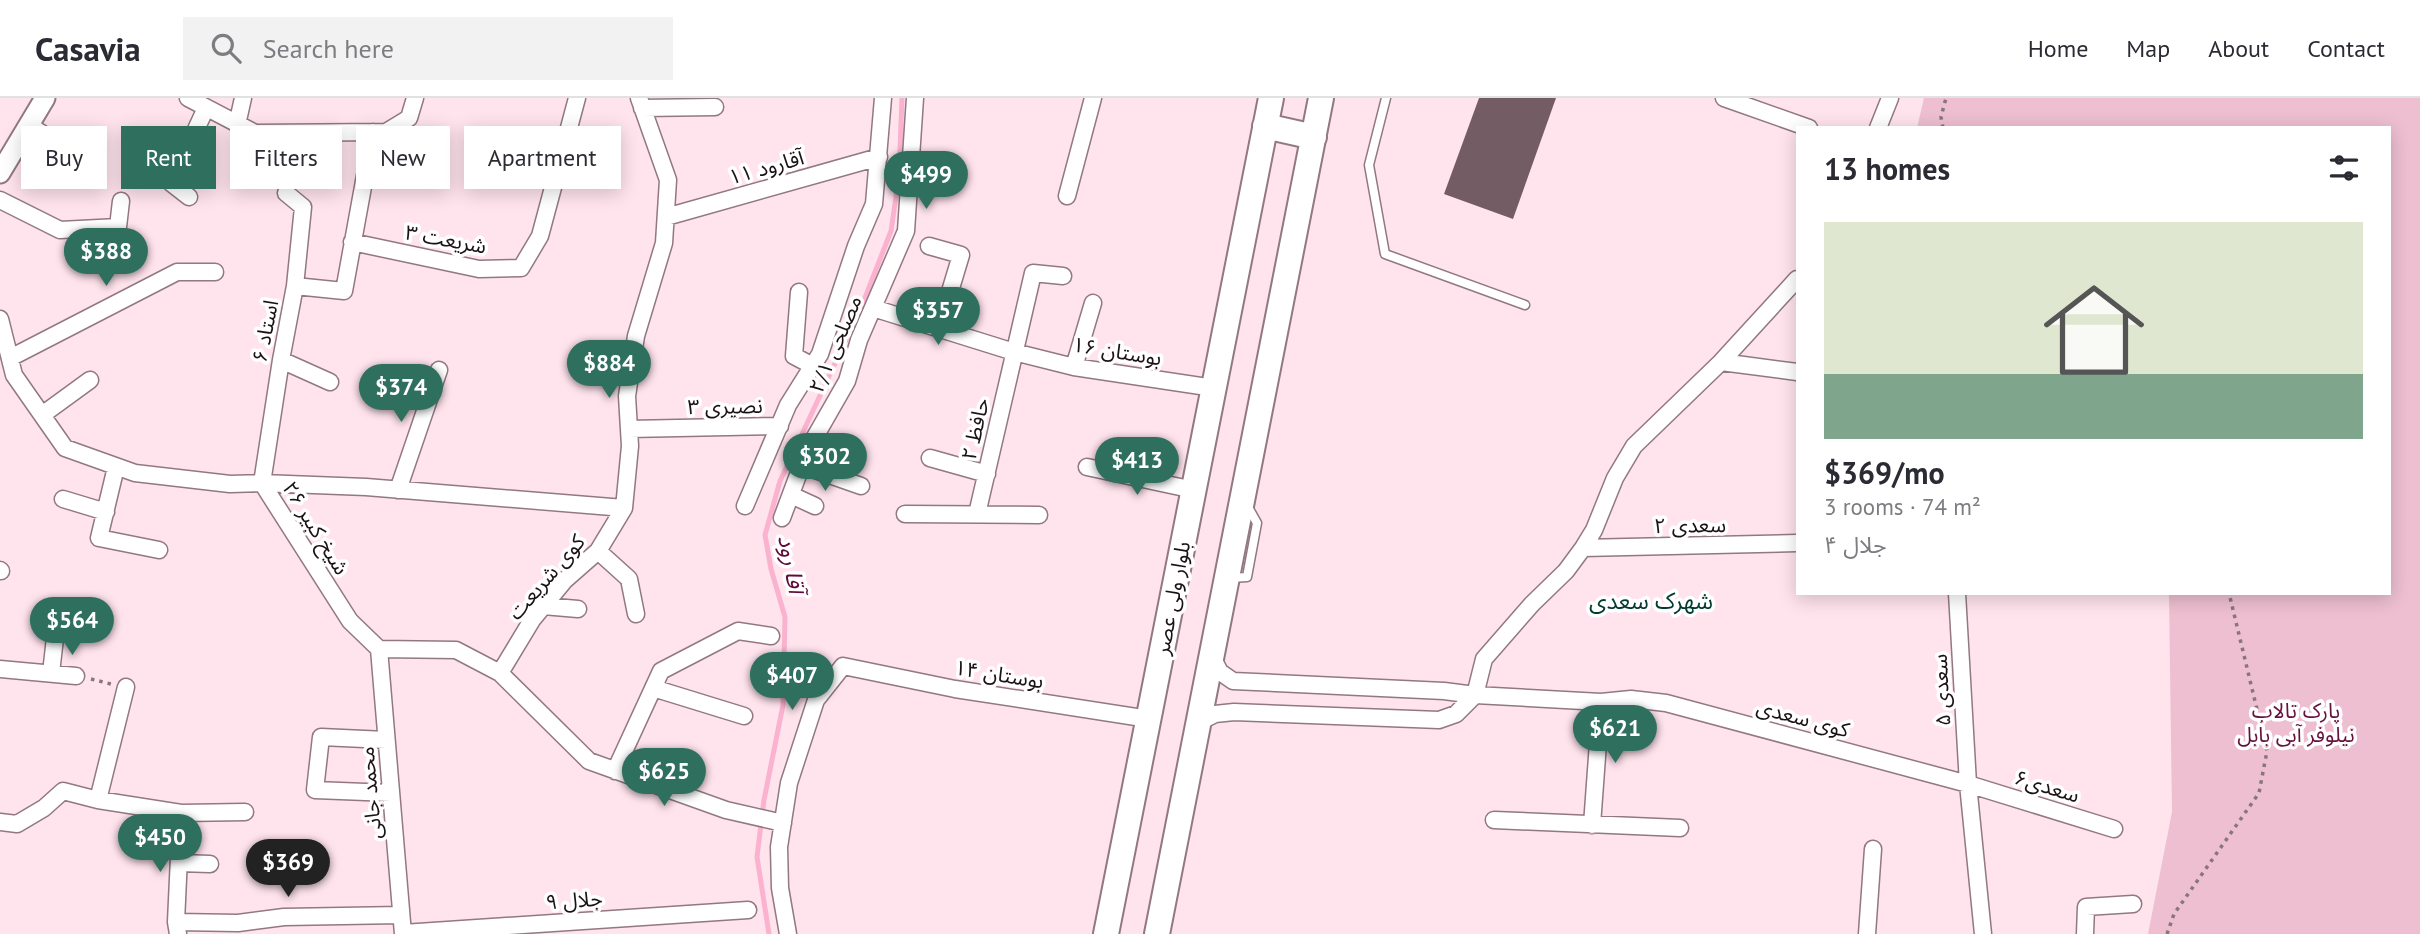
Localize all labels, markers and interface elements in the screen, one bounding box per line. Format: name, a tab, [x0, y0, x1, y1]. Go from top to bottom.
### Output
search box	[183, 17, 673, 80]
text: Casavia	[35, 27, 141, 70]
icon: search	[207, 29, 245, 67]
text: Search here	[263, 32, 394, 65]
text: Home	[2028, 33, 2088, 64]
text: Map	[2126, 33, 2170, 64]
text: About	[2208, 33, 2269, 64]
text: Contact	[2307, 33, 2385, 64]
chip: Buy	[21, 126, 107, 189]
chip: Rent	[121, 126, 216, 189]
chip: Filters	[230, 126, 342, 189]
chip: New	[356, 126, 450, 189]
chip: Apartment	[464, 126, 621, 189]
street label: آقارود ۱۱	[725, 143, 808, 191]
text: 13 homes	[1824, 149, 1950, 188]
icon: filters	[2325, 149, 2363, 187]
pin: $499	[885, 152, 967, 211]
text: $499	[900, 159, 952, 188]
street label: شریعت ۳	[403, 219, 489, 259]
pin: $388	[65, 228, 147, 288]
text: $388	[80, 236, 132, 265]
icon: home	[2031, 267, 2157, 393]
pin: $357	[897, 288, 979, 347]
street label: مصلحی ۲/۱	[802, 291, 868, 397]
text: $357	[912, 295, 964, 324]
street label: استاد ۶	[246, 297, 284, 365]
street label: بوستان ۱۶	[1070, 331, 1164, 371]
pin: $884	[568, 341, 650, 400]
text: $884	[583, 348, 635, 377]
pin: $374	[360, 364, 442, 424]
text: $374	[375, 372, 427, 401]
street label: نصیری ۳	[687, 392, 763, 420]
street label: حافظ ۲	[955, 395, 995, 463]
pin: $302	[784, 434, 866, 493]
pin: $413	[1096, 438, 1178, 497]
text: $302	[799, 441, 851, 470]
text: $413	[1111, 445, 1163, 474]
text: $369/mo	[1824, 453, 1945, 492]
street label: شیخ کبیر ۲۶	[275, 476, 355, 581]
text: 3 rooms · 74 m²	[1824, 492, 1981, 521]
street label: سعدی ۲	[1654, 511, 1726, 539]
street label: کوی شریعت	[502, 528, 591, 625]
text: جلال ۴	[1824, 530, 1887, 559]
water label: آقا رود	[772, 533, 813, 601]
street label: بلوار ولی عصر	[1148, 539, 1196, 658]
district label: شهرک سعدی	[1589, 586, 1713, 615]
pin: $564	[31, 598, 113, 657]
text: $564	[46, 605, 98, 634]
pin: $407	[751, 652, 833, 712]
street label: سعدی ۵	[1926, 653, 1956, 727]
street label: بوستان ۱۴	[952, 654, 1046, 694]
text: $407	[766, 660, 818, 689]
street label: کوی سعدی	[1754, 693, 1853, 743]
park label: پارک تالاب نیلوفر آبی بابل	[2237, 697, 2355, 748]
pin: $621	[1574, 706, 1656, 765]
text: $621	[1589, 713, 1641, 742]
street label: محمد جانی	[353, 746, 387, 840]
pin: $625	[623, 748, 705, 808]
text: $625	[638, 756, 690, 785]
street label: سعدی۶	[2011, 763, 2083, 809]
pin: $450	[119, 814, 201, 874]
text: $450	[134, 822, 186, 851]
pin: $369	[247, 840, 329, 899]
text: $369	[262, 847, 314, 876]
street label: جلال ۹	[545, 885, 603, 915]

